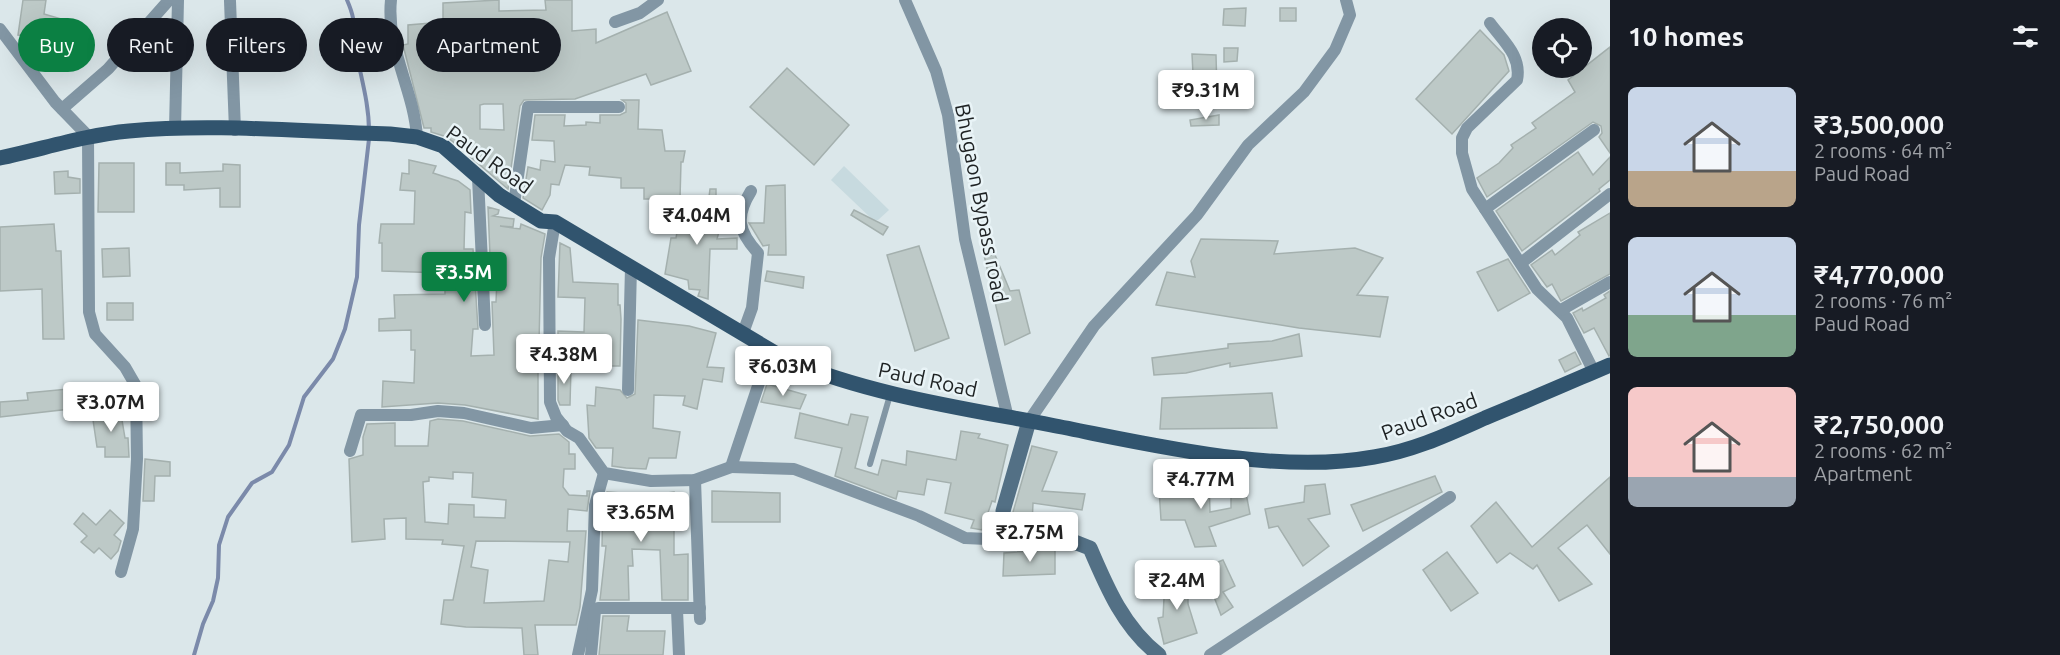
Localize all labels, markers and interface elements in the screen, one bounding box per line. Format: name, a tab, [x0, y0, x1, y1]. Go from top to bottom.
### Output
chip: Buy	[18, 18, 95, 72]
chip: Rent	[107, 18, 194, 72]
chip: Filters	[206, 18, 307, 72]
chip: New	[319, 18, 404, 72]
chip: Apartment	[416, 18, 561, 72]
map controls	[1532, 18, 1592, 78]
button: locate	[1532, 18, 1592, 78]
icon: filters	[2009, 20, 2042, 53]
text: 10 homes	[1628, 22, 1744, 51]
pin: ₹9.31M	[1157, 70, 1255, 121]
text: ₹9.31M	[1172, 78, 1240, 101]
street label: Bhugaon Bypass road	[951, 102, 1013, 304]
text: ₹3,500,000	[1814, 110, 1944, 139]
icon: home	[1676, 111, 1748, 183]
street label: Paud Road	[442, 120, 538, 198]
text: 2 rooms · 64 m²	[1814, 139, 1952, 162]
text: Paud Road	[1814, 162, 1910, 185]
pin: ₹4.04M	[648, 195, 746, 246]
text: ₹4.04M	[663, 203, 731, 226]
pin: ₹3.5M	[422, 252, 506, 303]
text: ₹3.5M	[436, 260, 492, 283]
text: ₹4,770,000	[1814, 260, 1944, 289]
icon: home	[1676, 261, 1748, 333]
text: 2 rooms · 76 m²	[1814, 289, 1952, 312]
text: Paud Road	[1814, 312, 1910, 335]
pin: ₹4.38M	[515, 334, 613, 385]
text: ₹4.38M	[530, 342, 598, 365]
pin: ₹6.03M	[734, 346, 832, 397]
text: ₹6.03M	[749, 354, 817, 377]
street label: Paud Road	[876, 357, 980, 401]
pin: ₹3.07M	[62, 382, 160, 433]
street label: Paud Road	[1378, 388, 1480, 444]
text: ₹3.07M	[77, 390, 145, 413]
text: ₹2,750,000	[1814, 410, 1944, 439]
icon: home	[1676, 411, 1748, 483]
text: 2 rooms · 62 m²	[1814, 439, 1952, 462]
pin: ₹4.77M	[1152, 459, 1250, 510]
text: Apartment	[1814, 462, 1912, 485]
text: ₹4.77M	[1167, 467, 1235, 490]
pin: ₹3.65M	[592, 492, 690, 543]
text: ₹3.65M	[607, 500, 675, 523]
pin: ₹2.75M	[981, 512, 1079, 563]
text: ₹2.75M	[996, 520, 1064, 543]
pin: ₹2.4M	[1135, 560, 1219, 611]
text: ₹2.4M	[1149, 568, 1205, 591]

